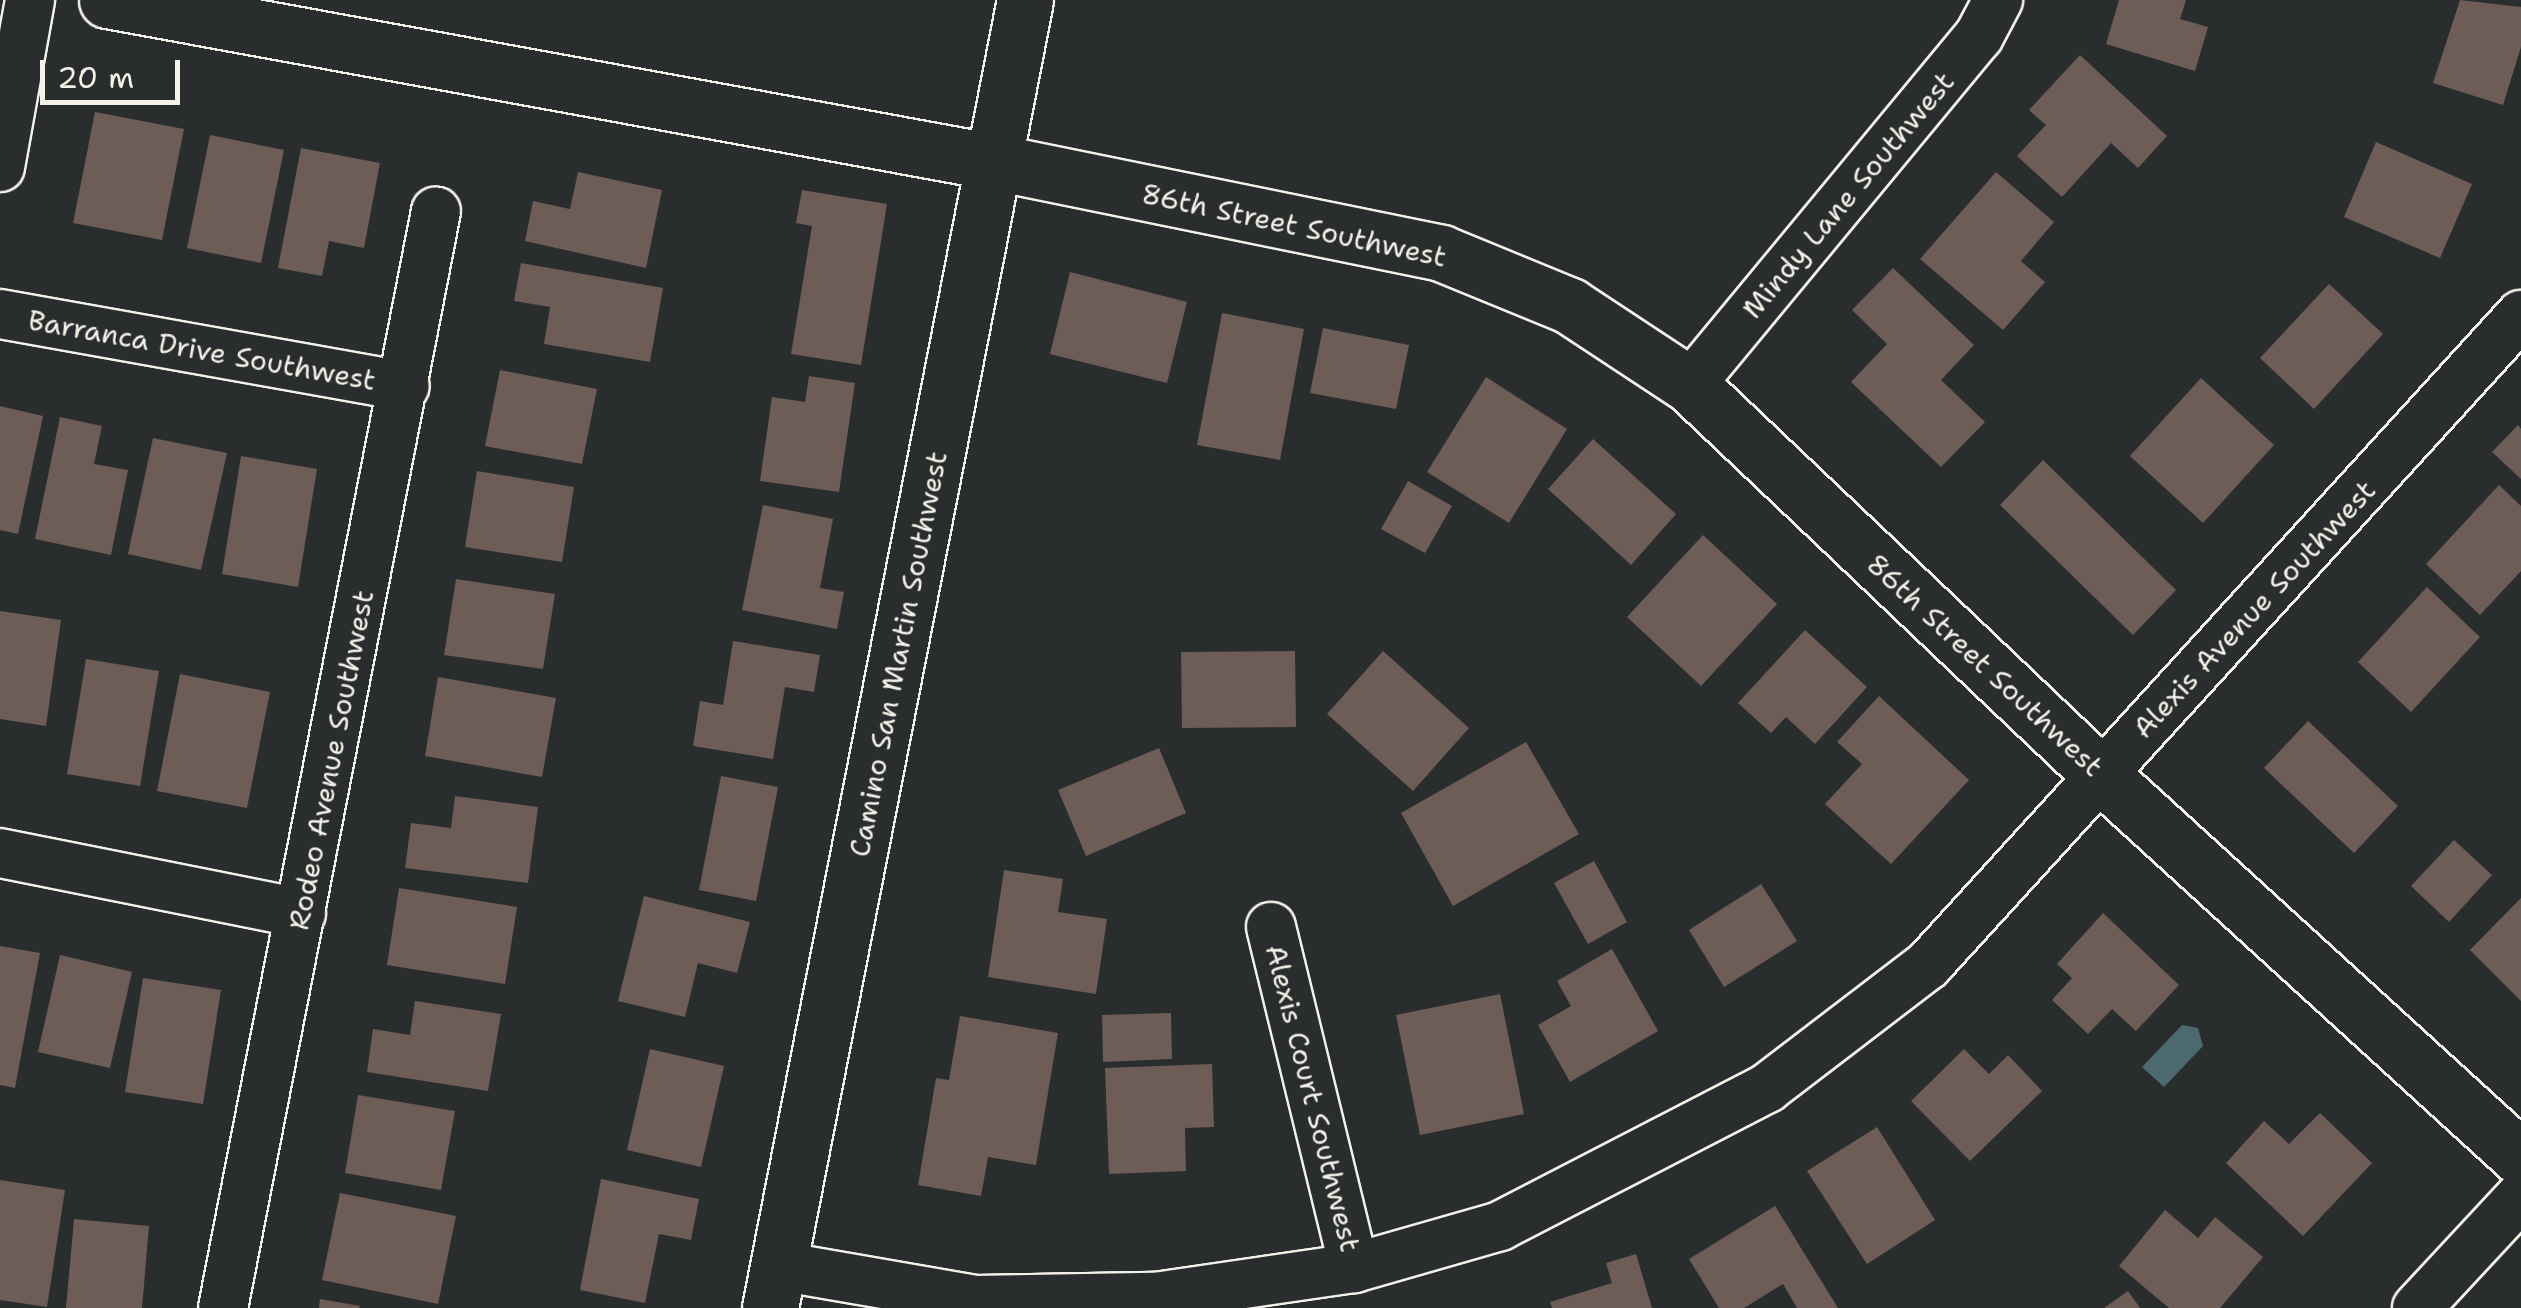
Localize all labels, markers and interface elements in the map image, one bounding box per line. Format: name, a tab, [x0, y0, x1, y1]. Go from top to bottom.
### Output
scale bar	[45, 40, 185, 102]
text: 20 m	[57, 57, 134, 98]
street label: Mindy Lane Southwest	[1735, 65, 1961, 325]
street label: 86th Street Southwest	[1139, 176, 1449, 274]
street label: Barranca Drive Southwest	[26, 303, 378, 397]
street label: Camino San Martin Southwest	[842, 448, 954, 860]
street label: Alexis Avenue Southwest	[2126, 473, 2382, 745]
street label: 86th Street Southwest	[1860, 547, 2110, 783]
street label: Rodeo Avenue Southwest	[282, 587, 380, 933]
street label: Alexis Court Southwest	[1259, 941, 1367, 1255]

